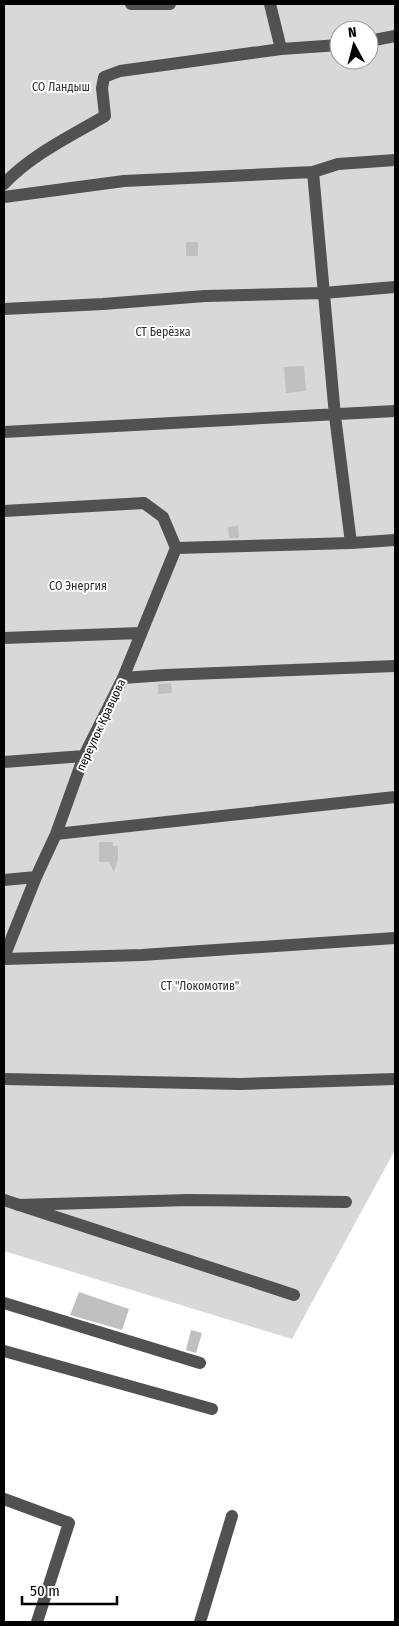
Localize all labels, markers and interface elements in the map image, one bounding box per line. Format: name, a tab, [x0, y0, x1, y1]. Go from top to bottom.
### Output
north arrow	[329, 20, 379, 70]
text: N	[347, 24, 358, 42]
park label: СО Ландыш	[32, 80, 90, 94]
park label: СТ Берёзка	[135, 325, 191, 339]
park label: СО Энергия	[49, 579, 107, 593]
street label: переулок Кравцова	[74, 677, 128, 773]
park label: СТ "Локомотив"	[161, 979, 239, 993]
scale bar	[22, 1574, 118, 1606]
text: 50 m	[30, 1582, 60, 1600]

